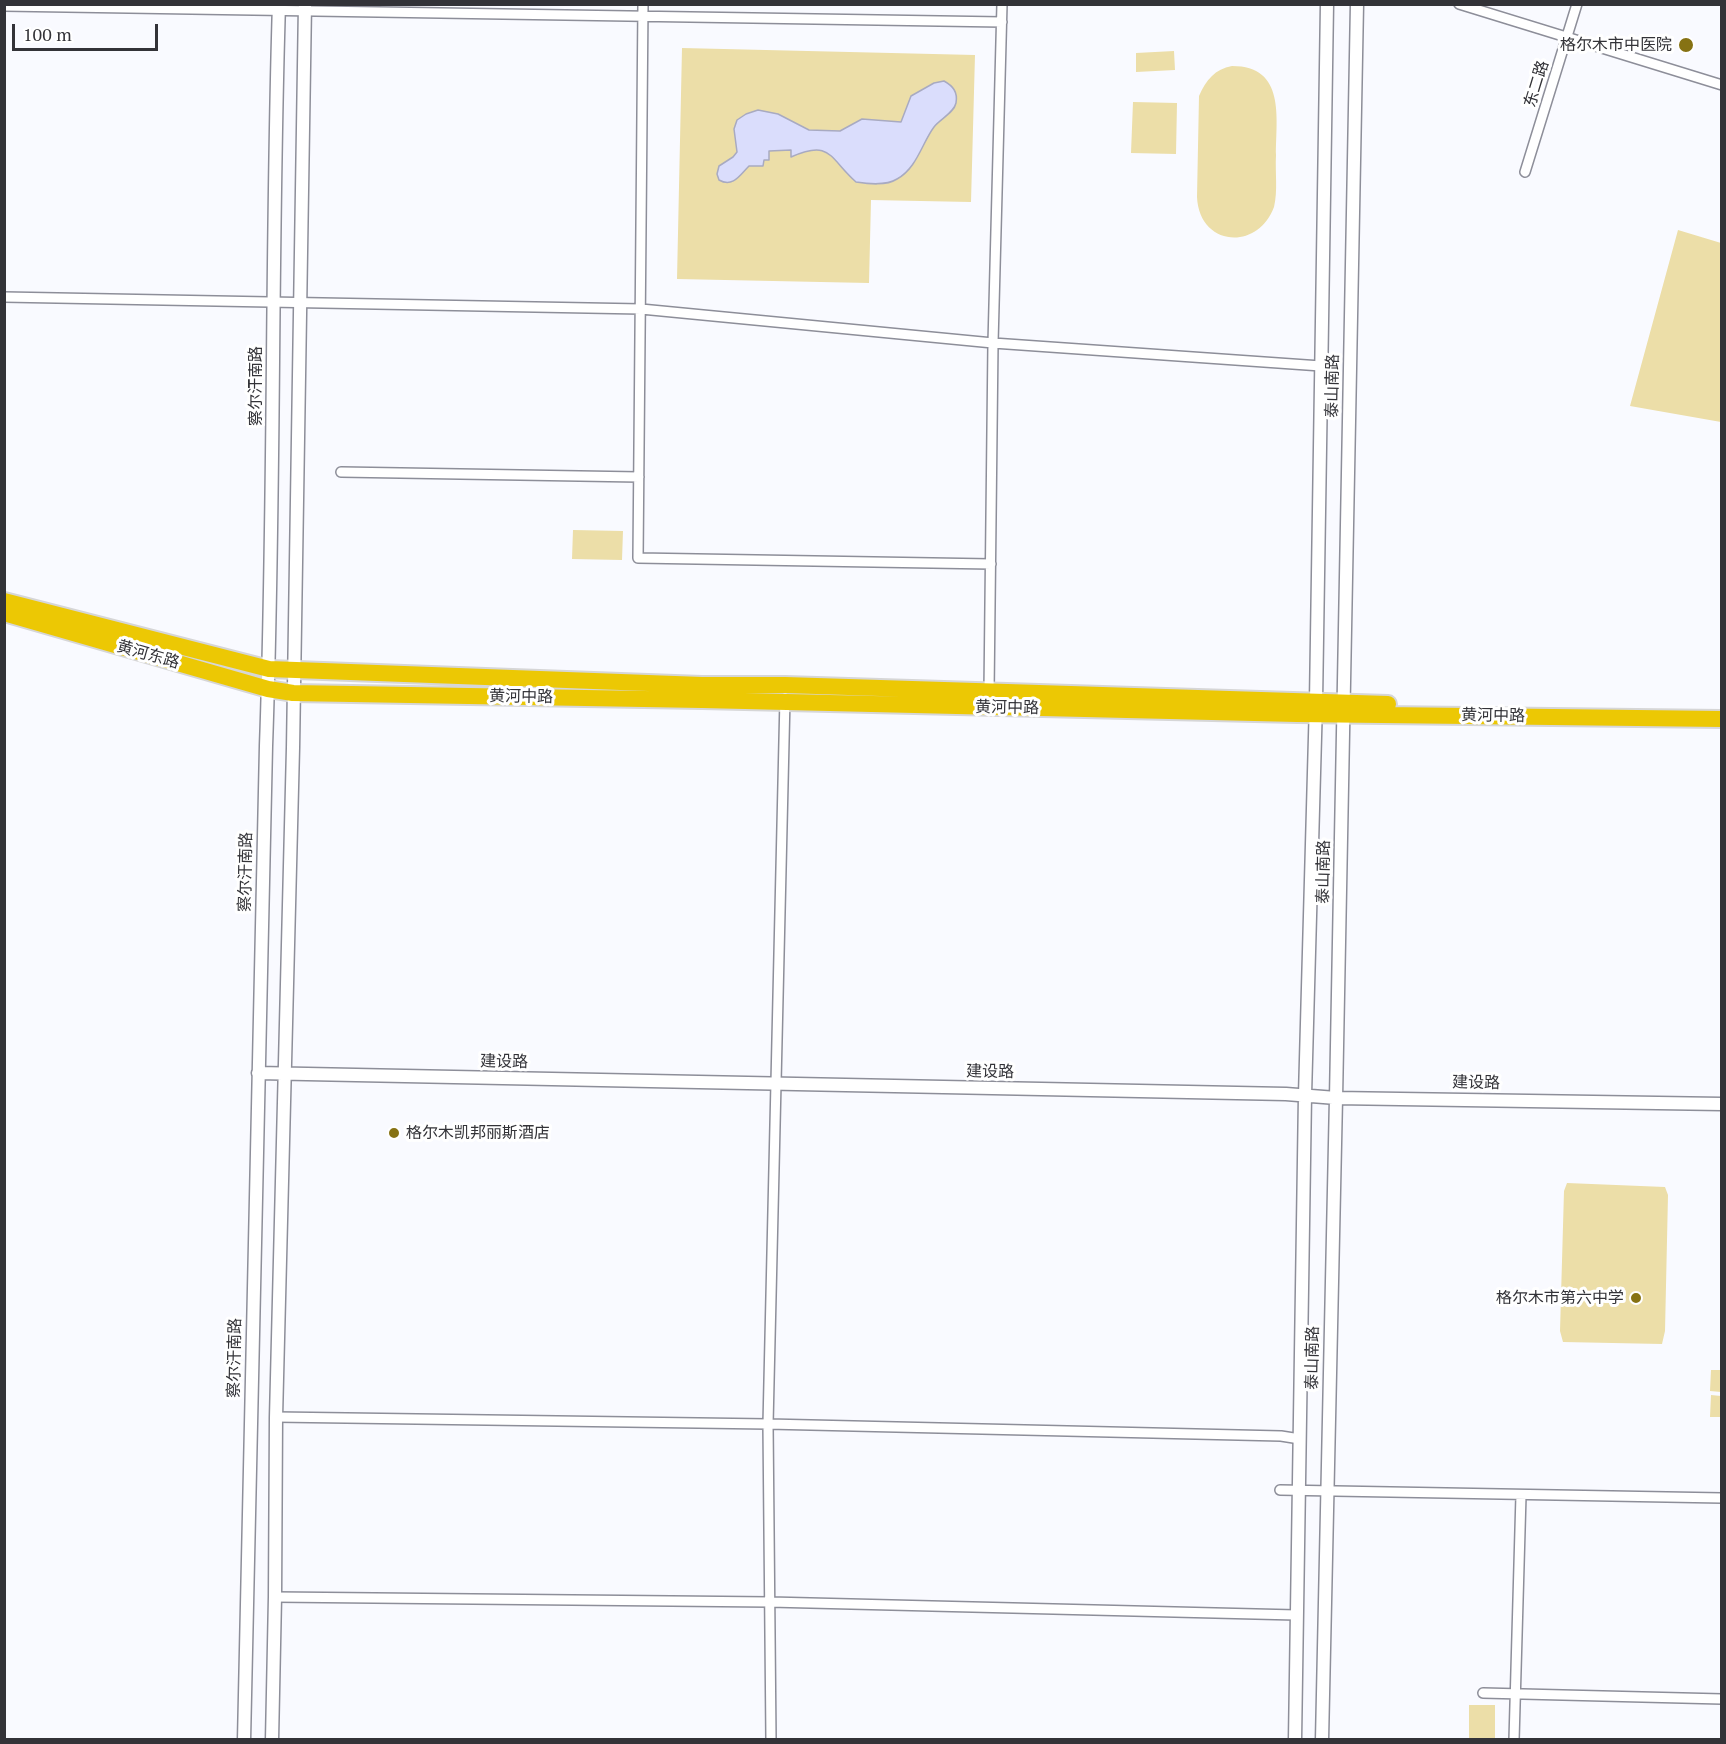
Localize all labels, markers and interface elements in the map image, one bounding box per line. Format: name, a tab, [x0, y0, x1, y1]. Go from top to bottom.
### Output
scale bar	[15, 12, 160, 50]
text: 100 m	[23, 22, 72, 46]
place label: 格尔木市中医院	[1560, 35, 1672, 55]
marker: 格尔木市中医院	[1677, 36, 1695, 54]
street label: 东二路	[1521, 58, 1553, 110]
street label: 察尔汗南路	[246, 346, 266, 426]
street label: 泰山南路	[1323, 354, 1343, 418]
street label: 黄河东路	[115, 637, 181, 673]
street label: 黄河中路	[489, 687, 553, 707]
street label: 黄河中路	[975, 698, 1039, 718]
street label: 黄河中路	[1461, 706, 1525, 726]
street label: 察尔汗南路	[236, 832, 256, 912]
street label: 泰山南路	[1314, 840, 1334, 904]
street label: 建设路	[480, 1052, 528, 1072]
street label: 建设路	[966, 1062, 1014, 1082]
street label: 建设路	[1452, 1073, 1500, 1093]
place label: 格尔木凯邦丽斯酒店	[406, 1123, 550, 1143]
marker: 格尔木凯邦丽斯酒店	[387, 1126, 401, 1140]
place label: 格尔木市第六中学	[1496, 1288, 1624, 1308]
marker: 格尔木市第六中学	[1629, 1291, 1643, 1305]
street label: 察尔汗南路	[225, 1318, 245, 1398]
street label: 泰山南路	[1303, 1326, 1323, 1390]

